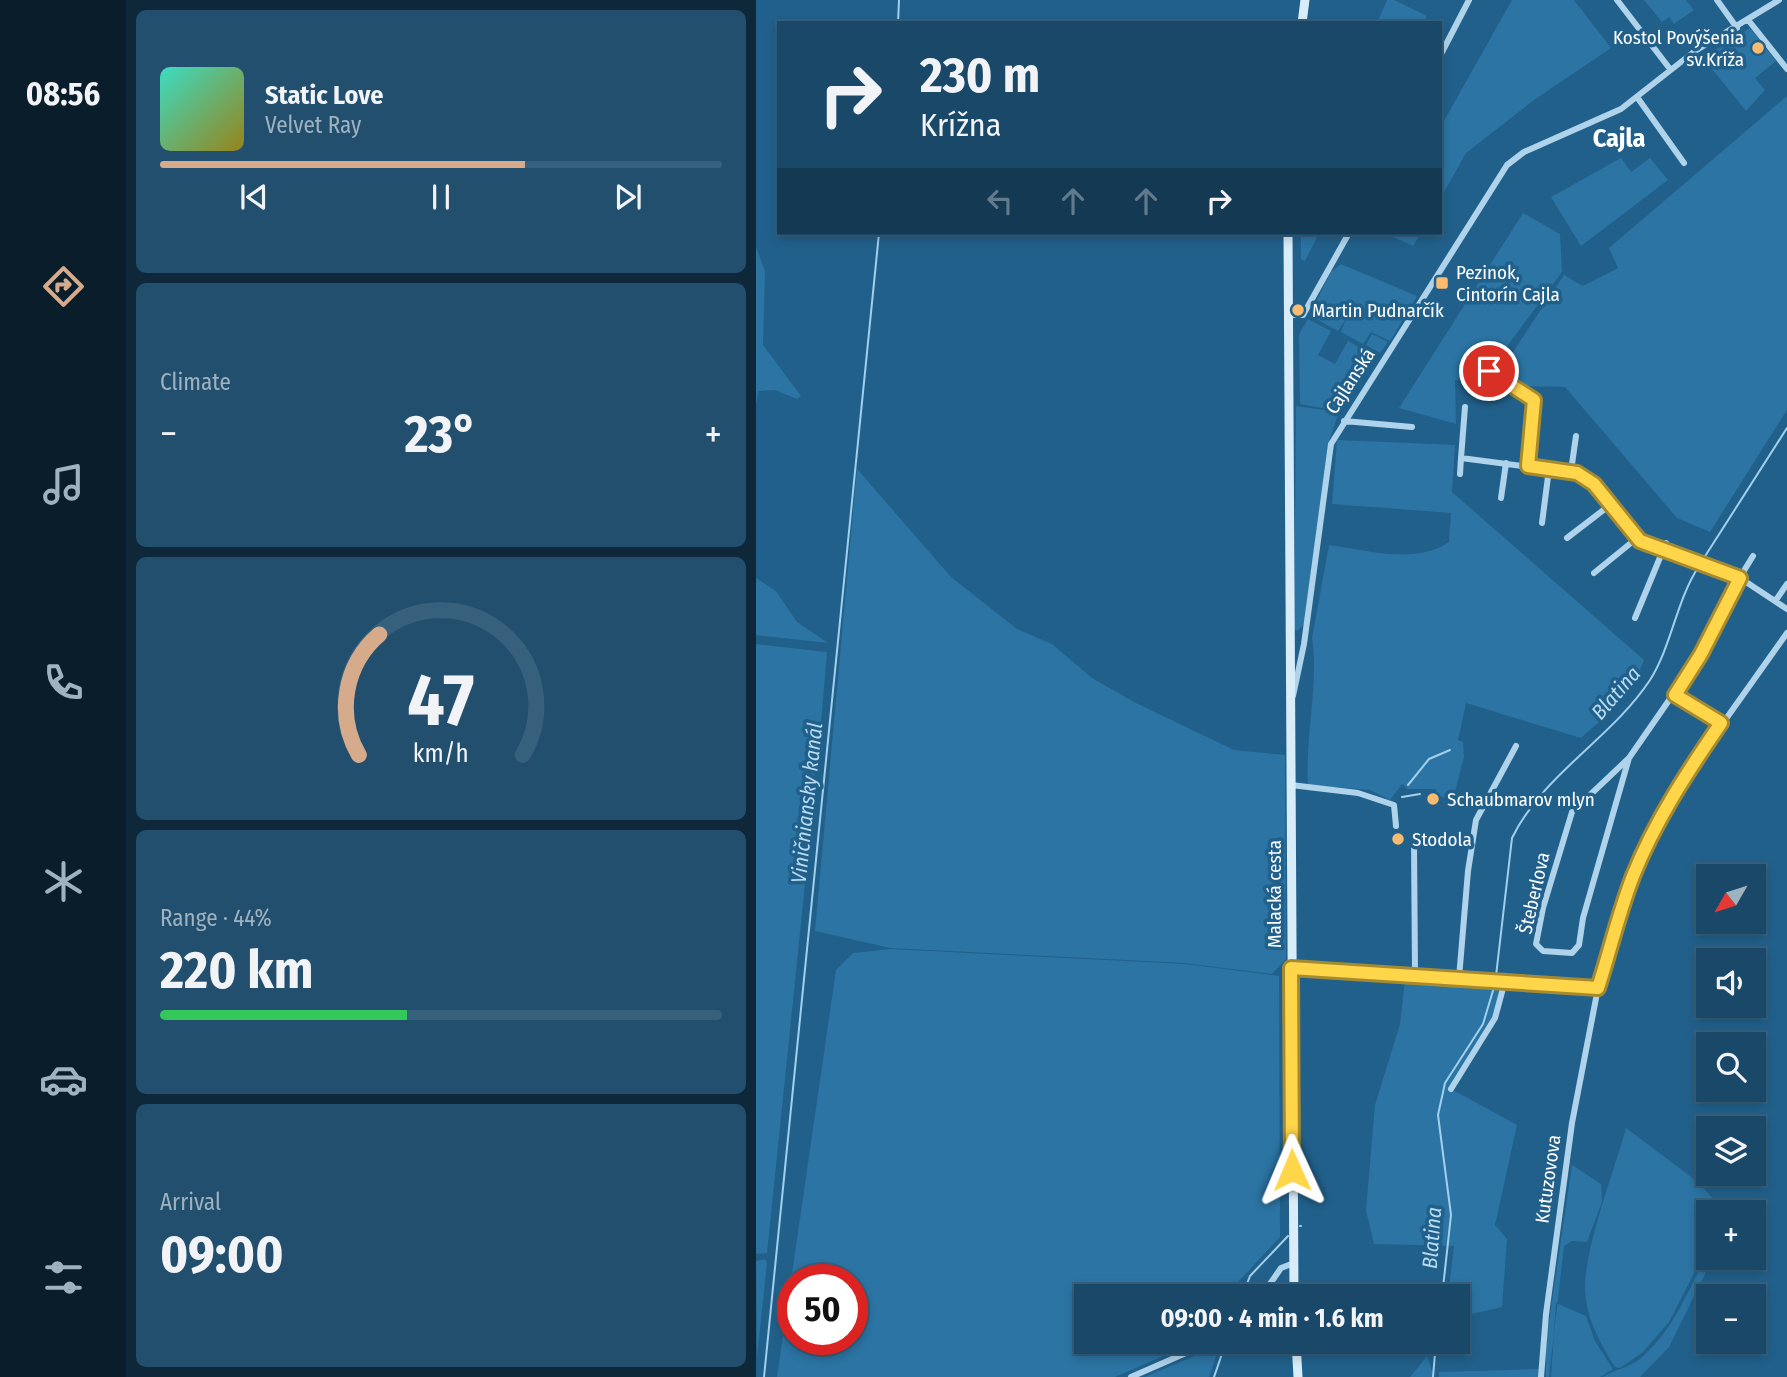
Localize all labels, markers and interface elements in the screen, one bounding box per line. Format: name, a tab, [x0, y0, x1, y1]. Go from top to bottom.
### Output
place label: Kostol Povýšenia sv.Kríža	[1613, 26, 1744, 71]
marker: Kostol Povýšenia sv.Kríža	[1750, 40, 1766, 56]
text: 230 m	[920, 46, 1040, 105]
icon: right	[805, 49, 896, 140]
text: 08:56	[26, 75, 100, 113]
text: Static Love	[265, 80, 383, 111]
text: Krížna	[920, 106, 1001, 144]
text: Velvet Ray	[265, 111, 361, 139]
district label: Cajla	[1593, 123, 1645, 154]
icon: previous	[235, 178, 273, 216]
icon: pause	[422, 178, 460, 216]
icon: next	[609, 178, 647, 216]
icon: left	[981, 182, 1019, 220]
icon: ahead	[1054, 182, 1092, 220]
icon: ahead	[1127, 182, 1165, 220]
icon: right	[1200, 182, 1238, 220]
place label: Pezinok, Cintorín Cajla	[1456, 261, 1560, 306]
icon: directions	[39, 262, 88, 311]
marker: Pezinok, Cintorín Cajla	[1434, 275, 1450, 291]
place label: Martin Pudnarčík	[1312, 299, 1444, 322]
marker: Martin Pudnarčík	[1290, 302, 1306, 318]
pin	[1459, 341, 1519, 401]
street label: Cajlanská	[1320, 344, 1380, 418]
icon: arrive	[1470, 352, 1508, 390]
text: Climate	[160, 368, 231, 396]
text: 23°	[404, 403, 477, 466]
text: −	[160, 411, 177, 457]
text: +	[705, 411, 722, 457]
icon: music	[39, 460, 88, 509]
text: 47	[408, 657, 474, 744]
icon: phone	[39, 658, 88, 707]
water label: Blatina	[1586, 661, 1646, 725]
water label: Viničniansky kanál	[786, 721, 828, 885]
text: km/h	[413, 738, 469, 768]
place label: Schaubmarov mlyn	[1447, 788, 1595, 811]
marker: Schaubmarov mlyn	[1425, 791, 1441, 807]
place label: Stodola	[1412, 828, 1472, 851]
marker: Stodola	[1390, 831, 1406, 847]
street label: Malacká cesta	[1263, 840, 1286, 948]
street label: Šteberlova	[1513, 850, 1555, 936]
icon: climate	[39, 857, 88, 906]
north arrow	[1696, 864, 1766, 934]
map controls	[1696, 864, 1766, 1354]
text: Range · 44%	[160, 904, 272, 932]
text: 220 km	[160, 939, 314, 1002]
button: sound	[1696, 948, 1766, 1018]
button: search	[1696, 1032, 1766, 1102]
icon: car	[39, 1055, 88, 1104]
button: layers	[1696, 1116, 1766, 1186]
position arrow	[1255, 1133, 1329, 1207]
street label: Kutuzovova	[1530, 1133, 1566, 1225]
text: Arrival	[160, 1188, 221, 1216]
button: +	[1696, 1200, 1766, 1270]
water label: Blatina	[1417, 1206, 1447, 1270]
text: 09:00	[160, 1223, 284, 1286]
icon: filters	[39, 1253, 88, 1302]
speed limit sign: 50	[777, 1264, 868, 1355]
button: −	[1696, 1284, 1766, 1354]
text: 09:00 · 4 min · 1.6 km	[1160, 1303, 1384, 1334]

